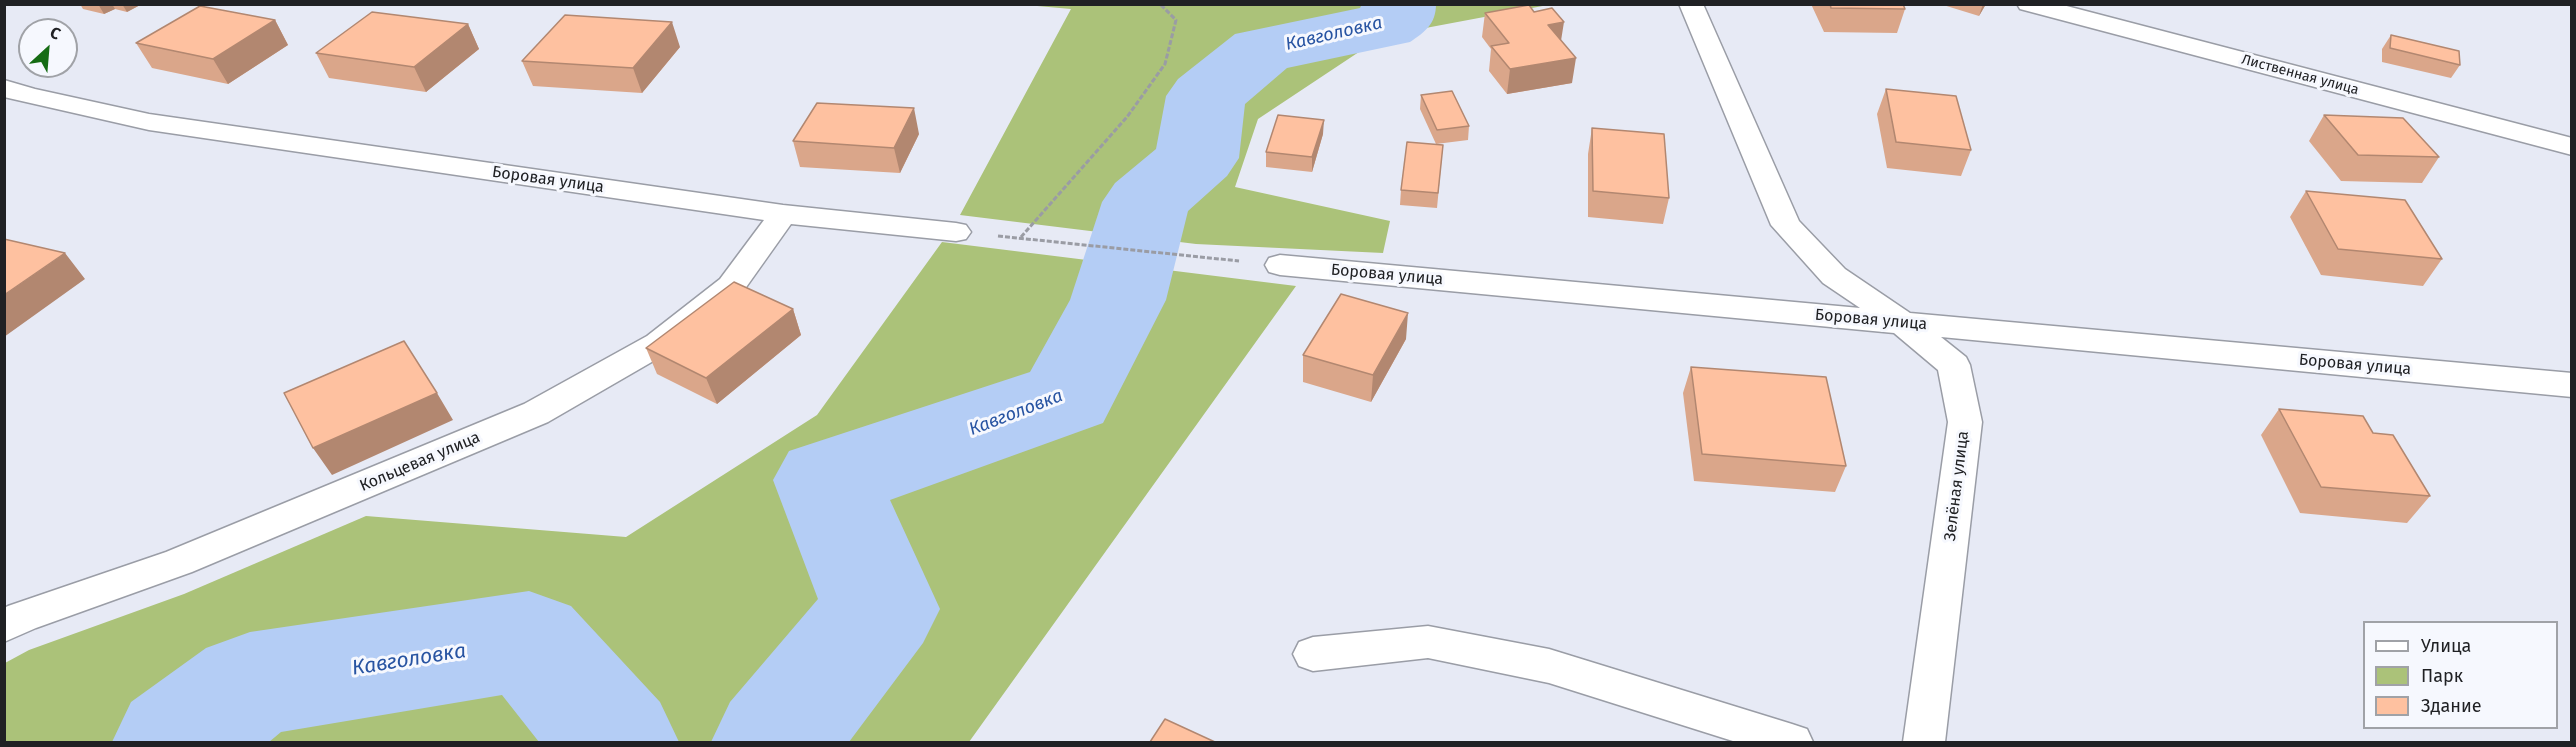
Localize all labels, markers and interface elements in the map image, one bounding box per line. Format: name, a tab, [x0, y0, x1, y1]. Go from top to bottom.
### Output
water label: Кавголовка	[1284, 12, 1384, 56]
north arrow	[18, 18, 78, 78]
text: С	[47, 23, 64, 44]
street label: Лиственная улица	[2240, 51, 2360, 99]
street label: Боровая улица	[491, 163, 605, 197]
street label: Боровая улица	[1330, 261, 1444, 289]
street label: Боровая улица	[1814, 306, 1928, 334]
street label: Боровая улица	[2298, 351, 2412, 379]
water label: Кавголовка	[966, 385, 1066, 441]
street label: Кольцевая улица	[357, 428, 483, 496]
street label: Зелёная улица	[1941, 430, 1973, 542]
legend	[2363, 621, 2558, 729]
text: Улица	[2421, 635, 2471, 657]
water label: Кавголовка	[350, 639, 468, 681]
text: Парк	[2421, 665, 2463, 687]
text: Здание	[2421, 695, 2482, 717]

